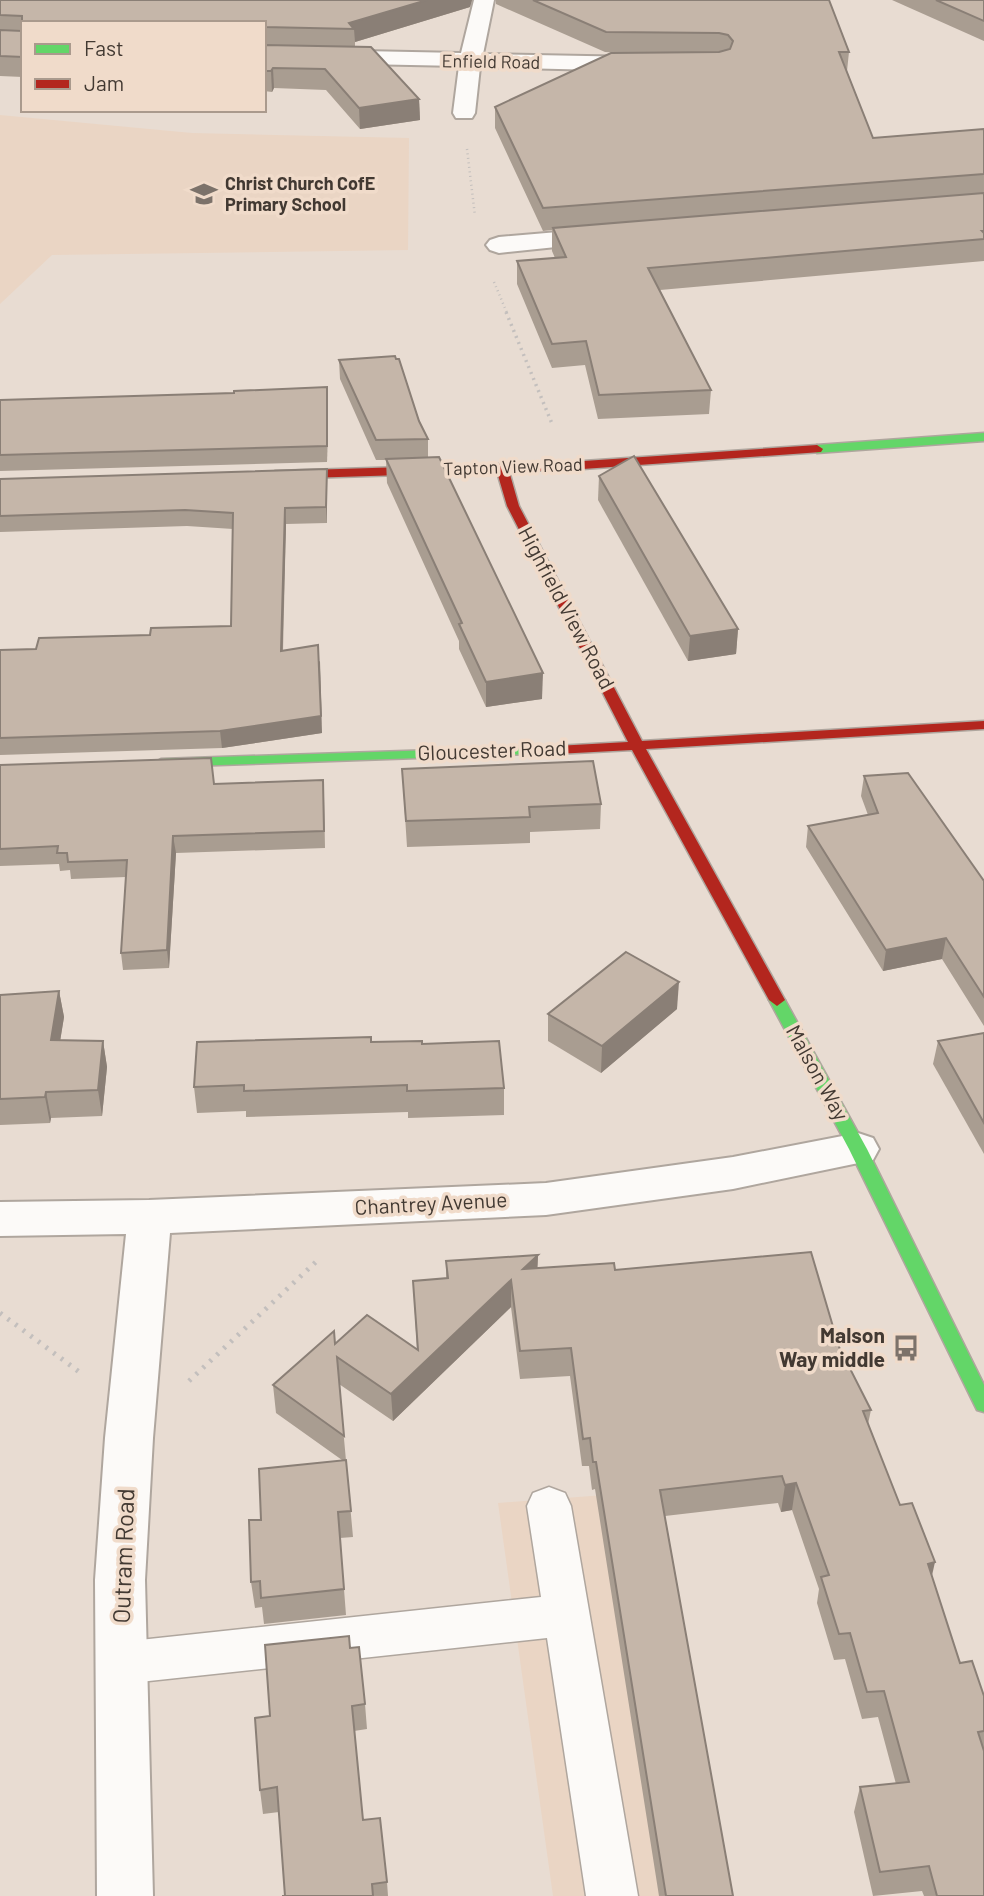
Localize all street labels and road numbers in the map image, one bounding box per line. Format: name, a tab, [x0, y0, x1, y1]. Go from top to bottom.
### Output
street label: Enfield Road	[442, 49, 540, 73]
street label: Tapton View Road	[443, 453, 583, 479]
street label: Highfield View Road	[514, 522, 621, 693]
street label: Gloucester Road	[417, 734, 567, 765]
street label: Malson Way	[782, 1020, 855, 1125]
street label: Chantrey Avenue	[354, 1186, 508, 1219]
street label: Outram Road	[106, 1488, 139, 1624]

